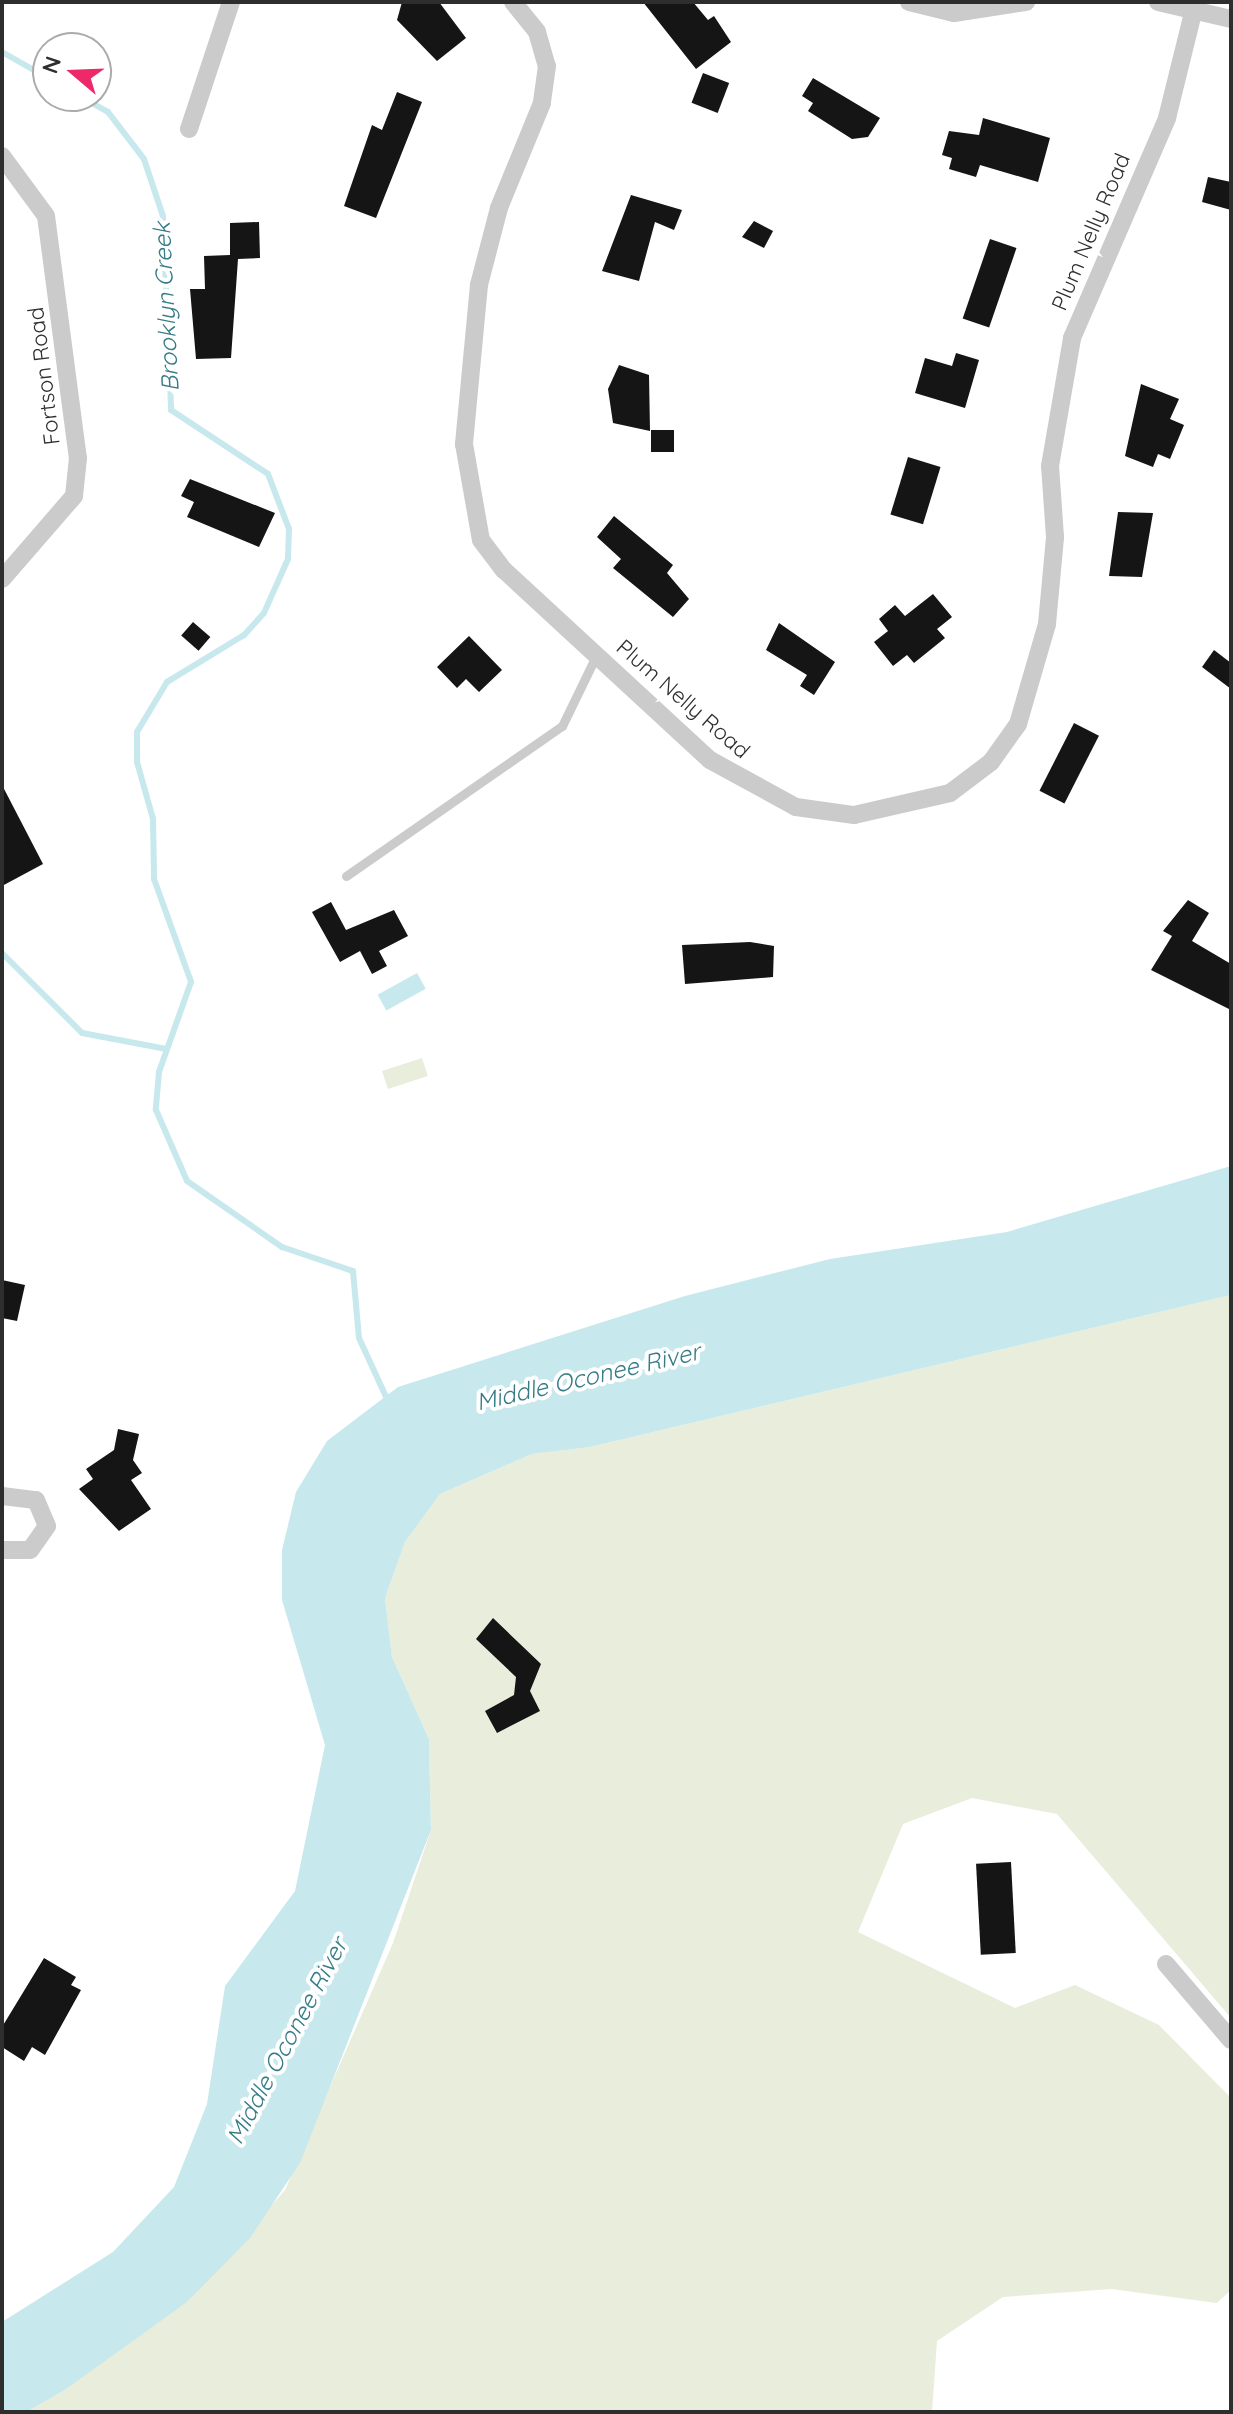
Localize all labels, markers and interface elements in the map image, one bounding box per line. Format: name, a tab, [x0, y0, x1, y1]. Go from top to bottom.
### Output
north arrow	[32, 32, 112, 112]
text: N	[35, 53, 67, 77]
street label: Plum Nelly Road	[1046, 150, 1136, 314]
water label: Brooklyn Creek	[147, 222, 185, 392]
street label: Fortson Road	[22, 306, 66, 446]
street label: Plum Nelly Road	[611, 634, 755, 764]
water label: Middle Oconee River	[473, 1337, 703, 1417]
water label: Middle Oconee River	[221, 1933, 353, 2149]

